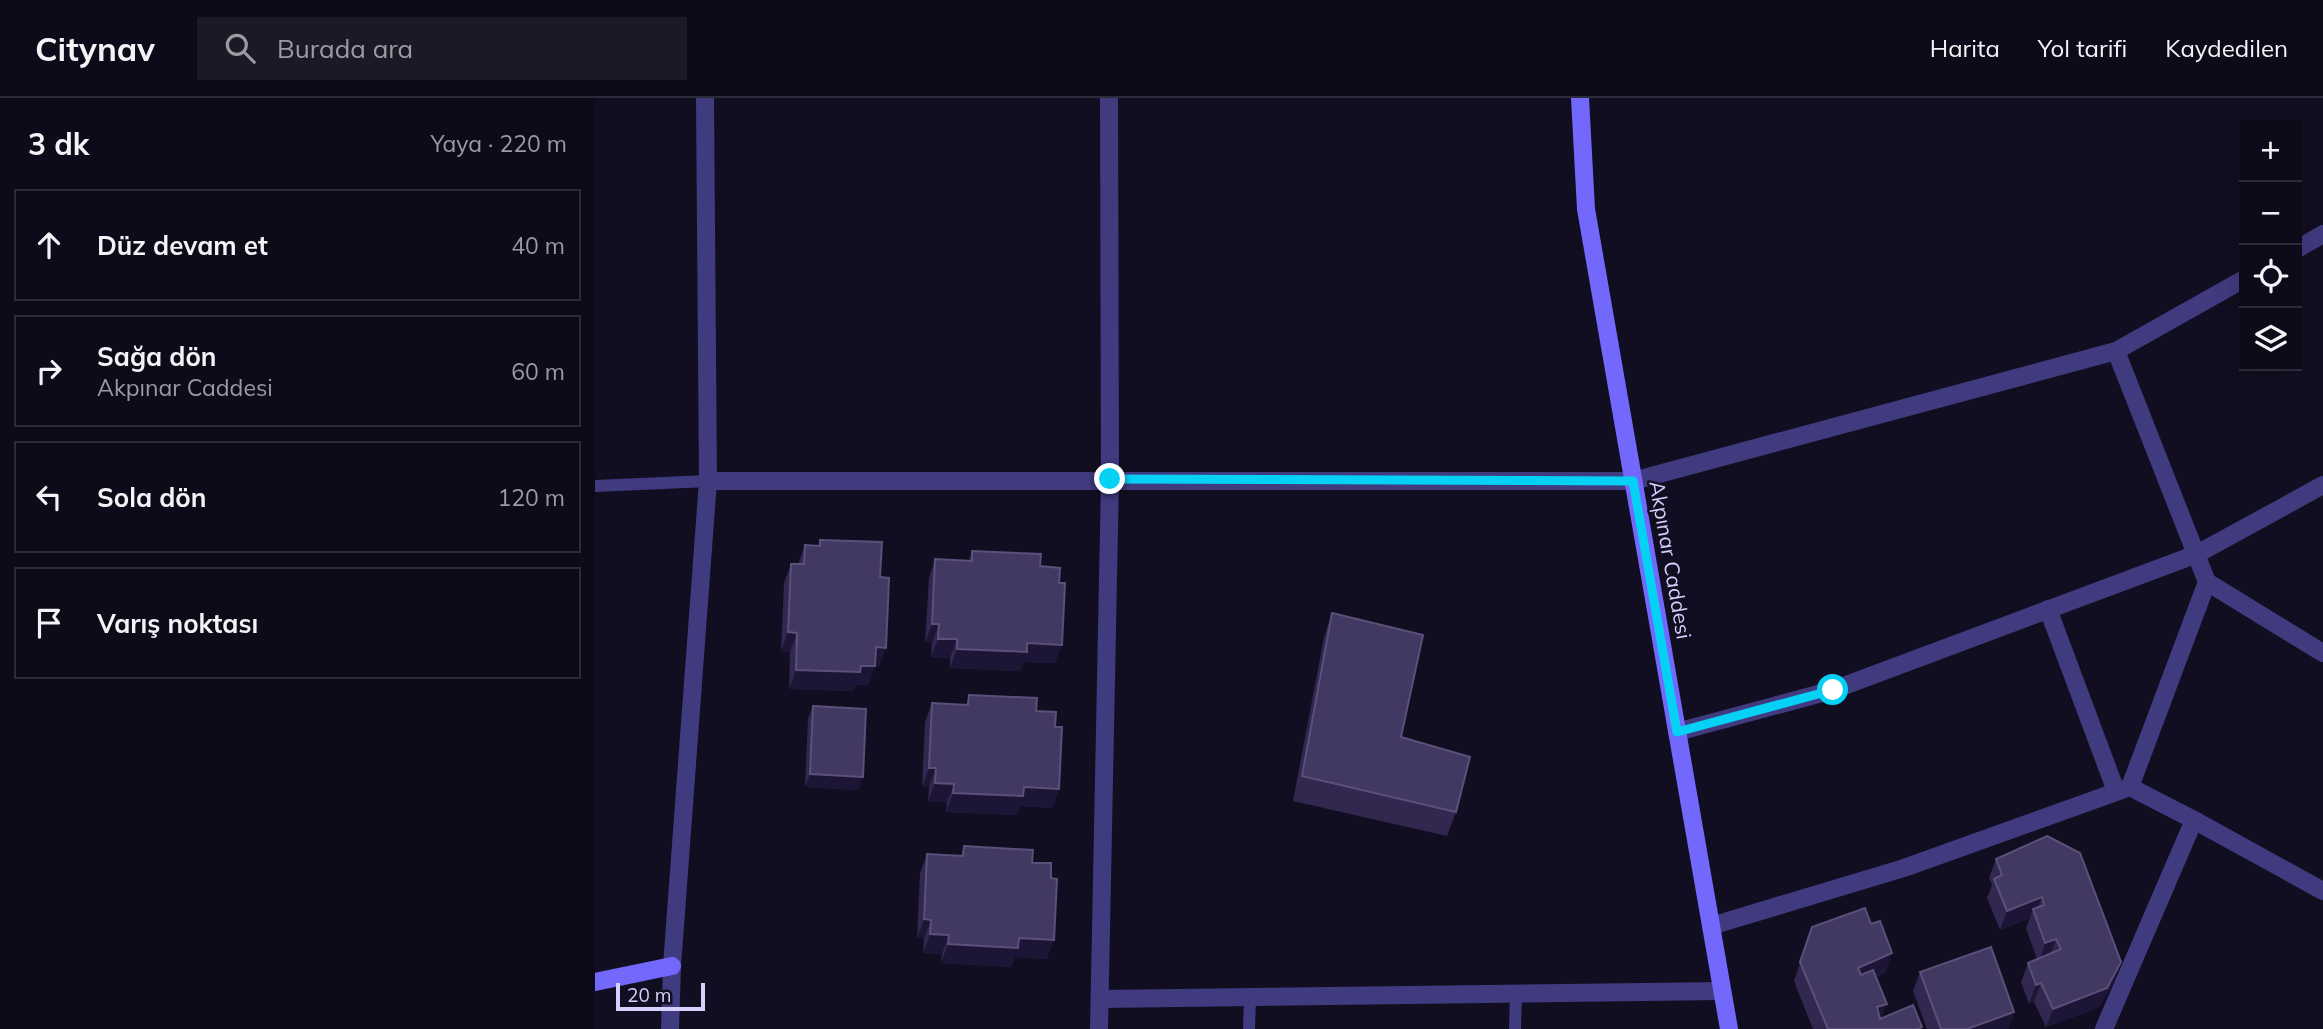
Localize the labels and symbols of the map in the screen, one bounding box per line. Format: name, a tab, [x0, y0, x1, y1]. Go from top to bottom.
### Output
route end	[1094, 463, 1125, 494]
street label: Akpınar Caddesi	[1644, 479, 1698, 641]
route start	[1817, 674, 1848, 705]
scale bar	[616, 980, 705, 1012]

